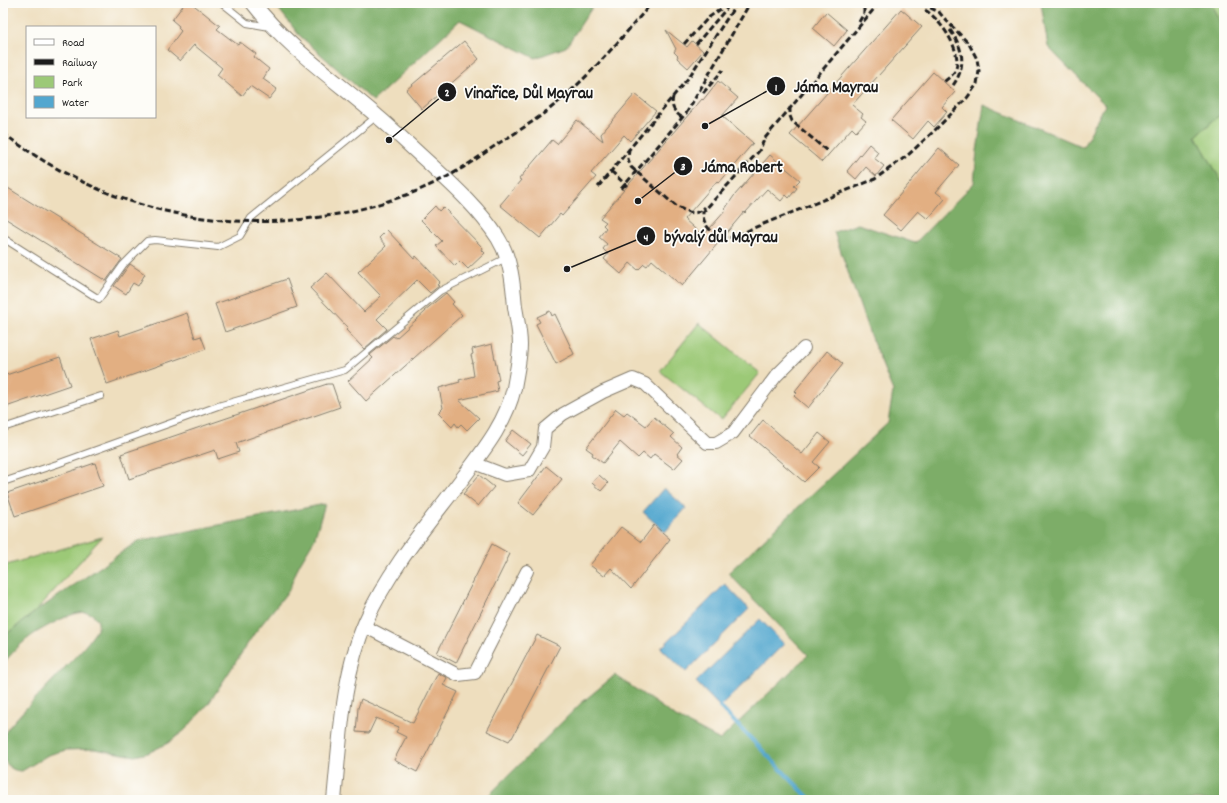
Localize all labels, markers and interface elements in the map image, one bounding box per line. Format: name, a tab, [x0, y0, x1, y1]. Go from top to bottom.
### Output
legend	[26, 26, 156, 118]
text: Road	[62, 35, 84, 52]
text: Railway	[62, 55, 98, 72]
callout: Jáma Mayrau	[766, 72, 887, 101]
text: Park	[62, 75, 83, 92]
text: Jáma Mayrau	[794, 77, 878, 101]
callout: Vinařice, Důl Mayrau	[437, 78, 601, 107]
text: 1	[775, 80, 778, 97]
text: Vinařice, Důl Mayrau	[465, 83, 593, 107]
text: 2	[444, 85, 450, 102]
text: Water	[62, 95, 89, 112]
callout: Jáma Robert	[673, 151, 791, 180]
text: Jáma Robert	[701, 157, 783, 181]
text: 3	[680, 159, 686, 176]
callout: bývalý důl Mayrau	[636, 222, 786, 251]
text: bývalý důl Mayrau	[664, 227, 778, 251]
text: 4	[644, 230, 649, 247]

